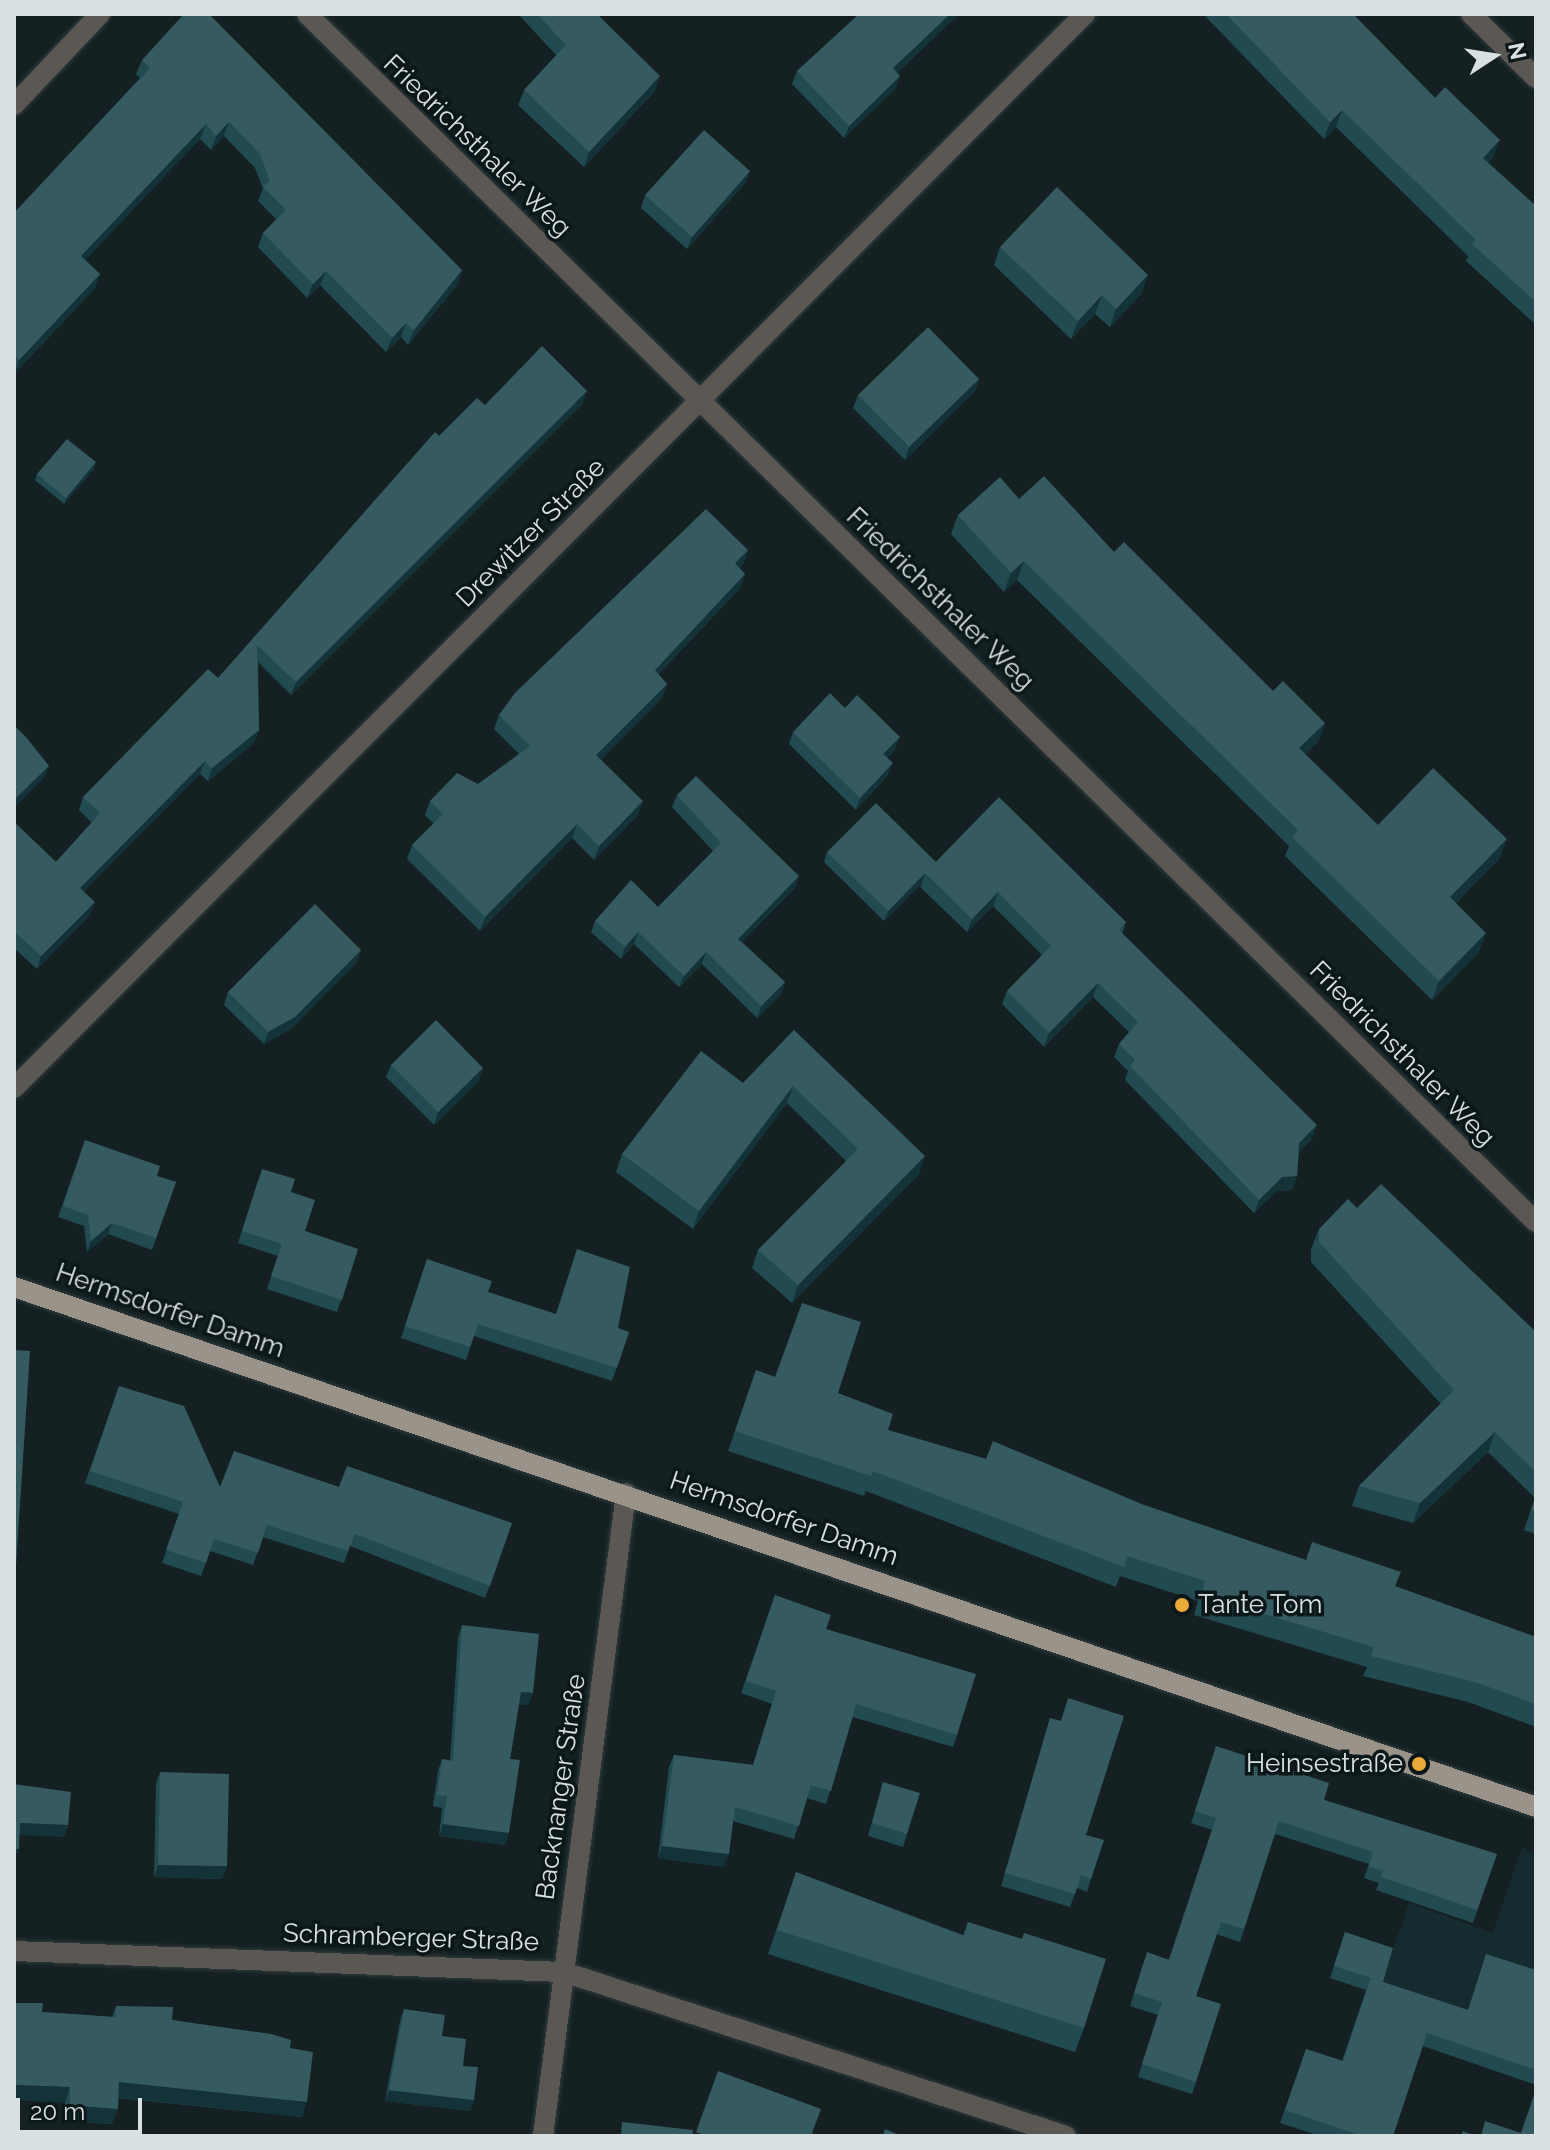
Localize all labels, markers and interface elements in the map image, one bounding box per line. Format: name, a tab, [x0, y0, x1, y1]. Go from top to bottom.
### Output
north arrow	[1454, 16, 1534, 96]
text: N	[1503, 40, 1532, 62]
street label: Friedrichsthaler Weg	[376, 48, 578, 244]
street label: Drewitzer Straße	[450, 452, 612, 614]
street label: Friedrichsthaler Weg	[839, 501, 1041, 697]
street label: Friedrichsthaler Weg	[1302, 954, 1502, 1154]
street label: Hermsdorfer Damm	[51, 1257, 289, 1365]
street label: Hermsdorfer Damm	[665, 1465, 903, 1573]
place label: Tante Tom	[1198, 1589, 1323, 1621]
marker: Tante Tom	[1173, 1596, 1191, 1614]
street label: Backnanger Straße	[530, 1672, 592, 1902]
place label: Heinsestraße	[1246, 1748, 1403, 1780]
marker: Heinsestraße	[1410, 1755, 1428, 1773]
street label: Schramberger Straße	[282, 1918, 540, 1958]
scale bar	[20, 2082, 146, 2132]
text: 20 m	[30, 2097, 85, 2126]

